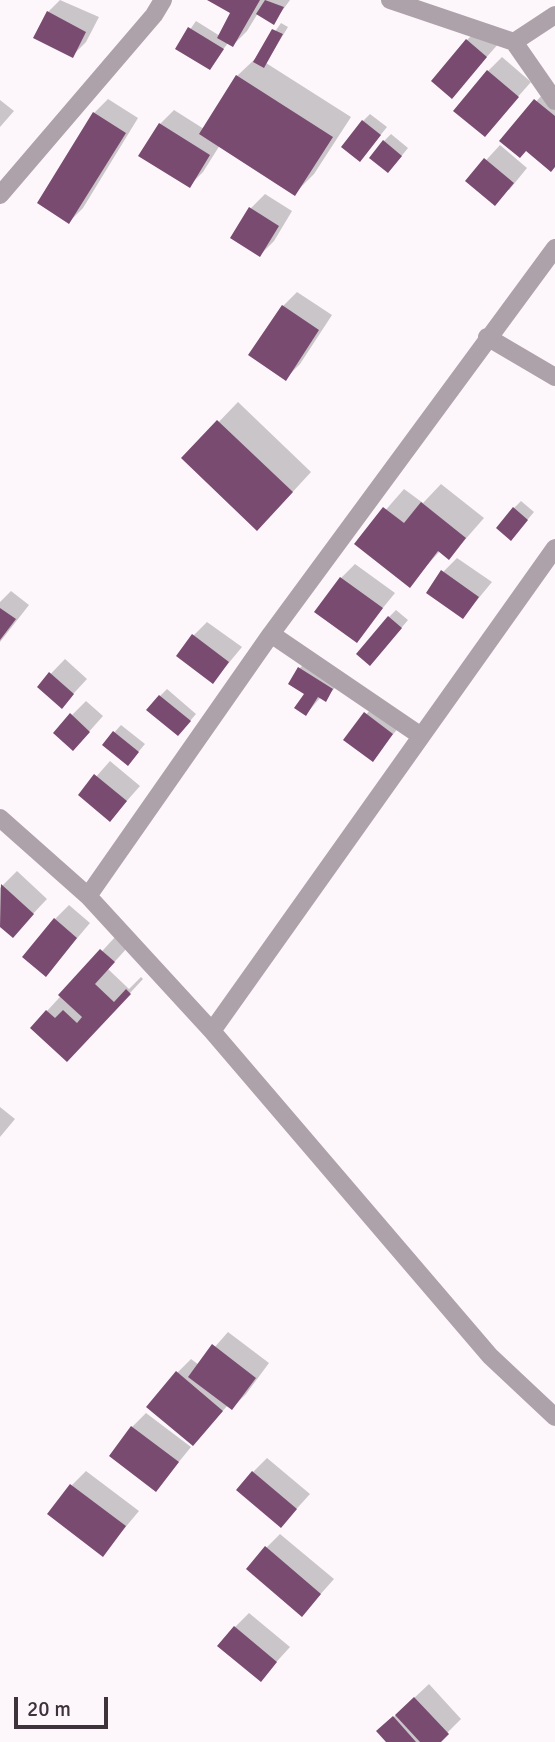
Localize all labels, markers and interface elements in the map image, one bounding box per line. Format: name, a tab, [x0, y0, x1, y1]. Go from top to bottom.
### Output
scale bar	[18, 1682, 112, 1726]
text: 20 m	[27, 1696, 71, 1722]

